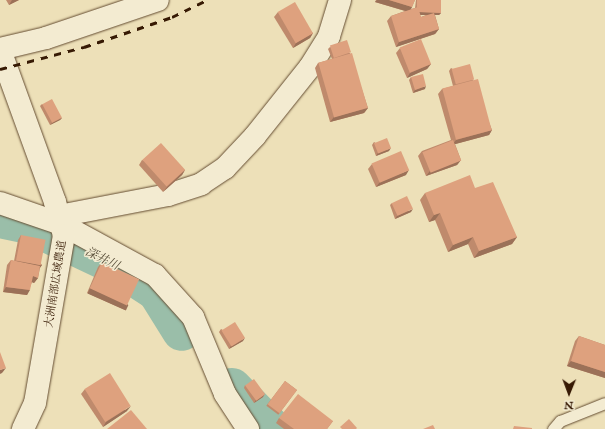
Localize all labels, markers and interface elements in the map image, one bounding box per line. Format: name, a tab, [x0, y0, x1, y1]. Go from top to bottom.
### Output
street label: 大洲南部広域農道	[43, 240, 69, 328]
water label: 深井川	[83, 245, 121, 273]
north arrow	[549, 373, 589, 413]
text: N	[564, 398, 574, 412]

